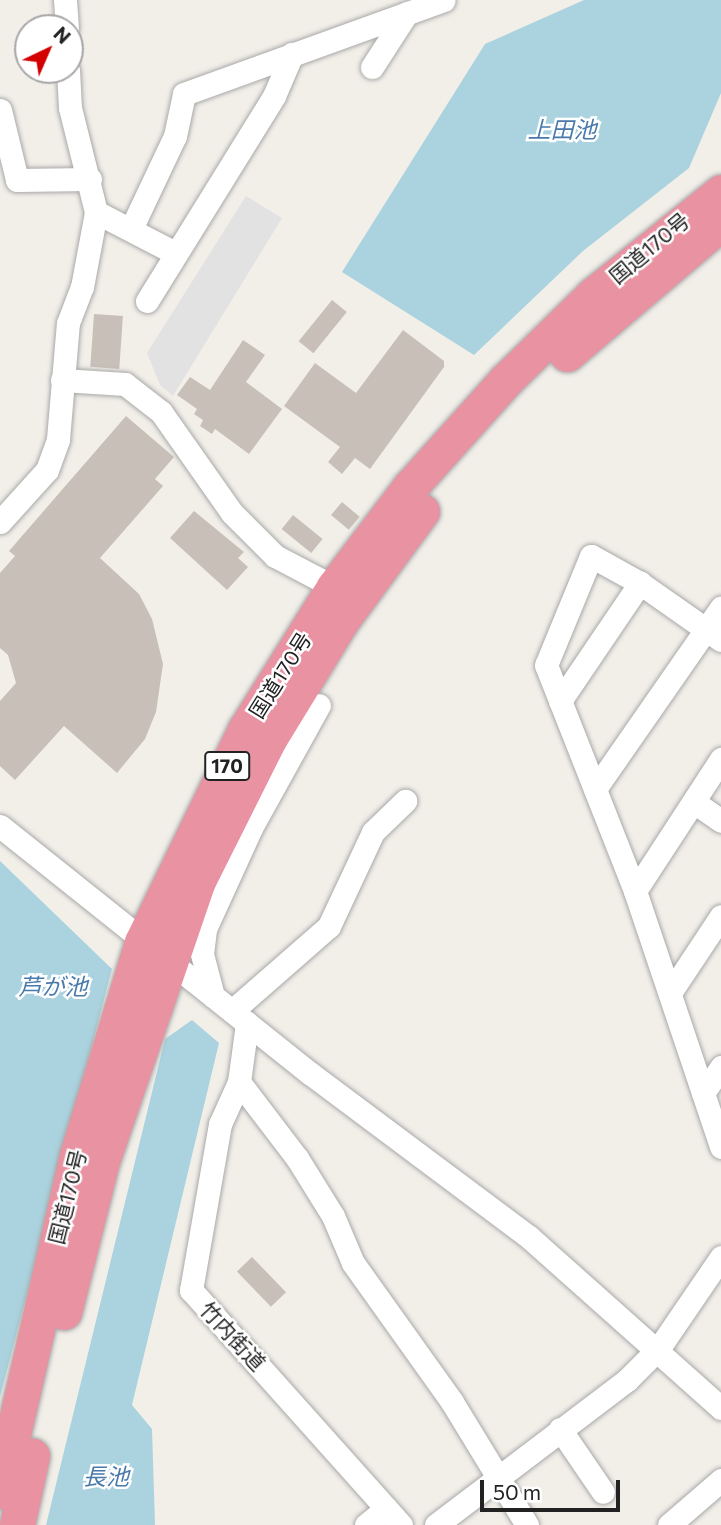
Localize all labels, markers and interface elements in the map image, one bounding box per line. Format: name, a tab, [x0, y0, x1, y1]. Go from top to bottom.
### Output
north arrow	[14, 14, 84, 84]
text: N	[49, 22, 76, 48]
water label: 上田池	[528, 115, 596, 143]
street label: 国道170号	[604, 207, 694, 289]
street label: 国道170号	[244, 627, 316, 723]
road number: 170	[202, 750, 252, 782]
water label: 芦が池	[19, 972, 87, 1000]
street label: 国道170号	[43, 1147, 91, 1247]
street label: 竹内街道	[195, 1297, 271, 1375]
water label: 長池	[83, 1462, 129, 1490]
scale bar	[483, 1466, 623, 1510]
text: 50 m	[493, 1479, 541, 1504]

